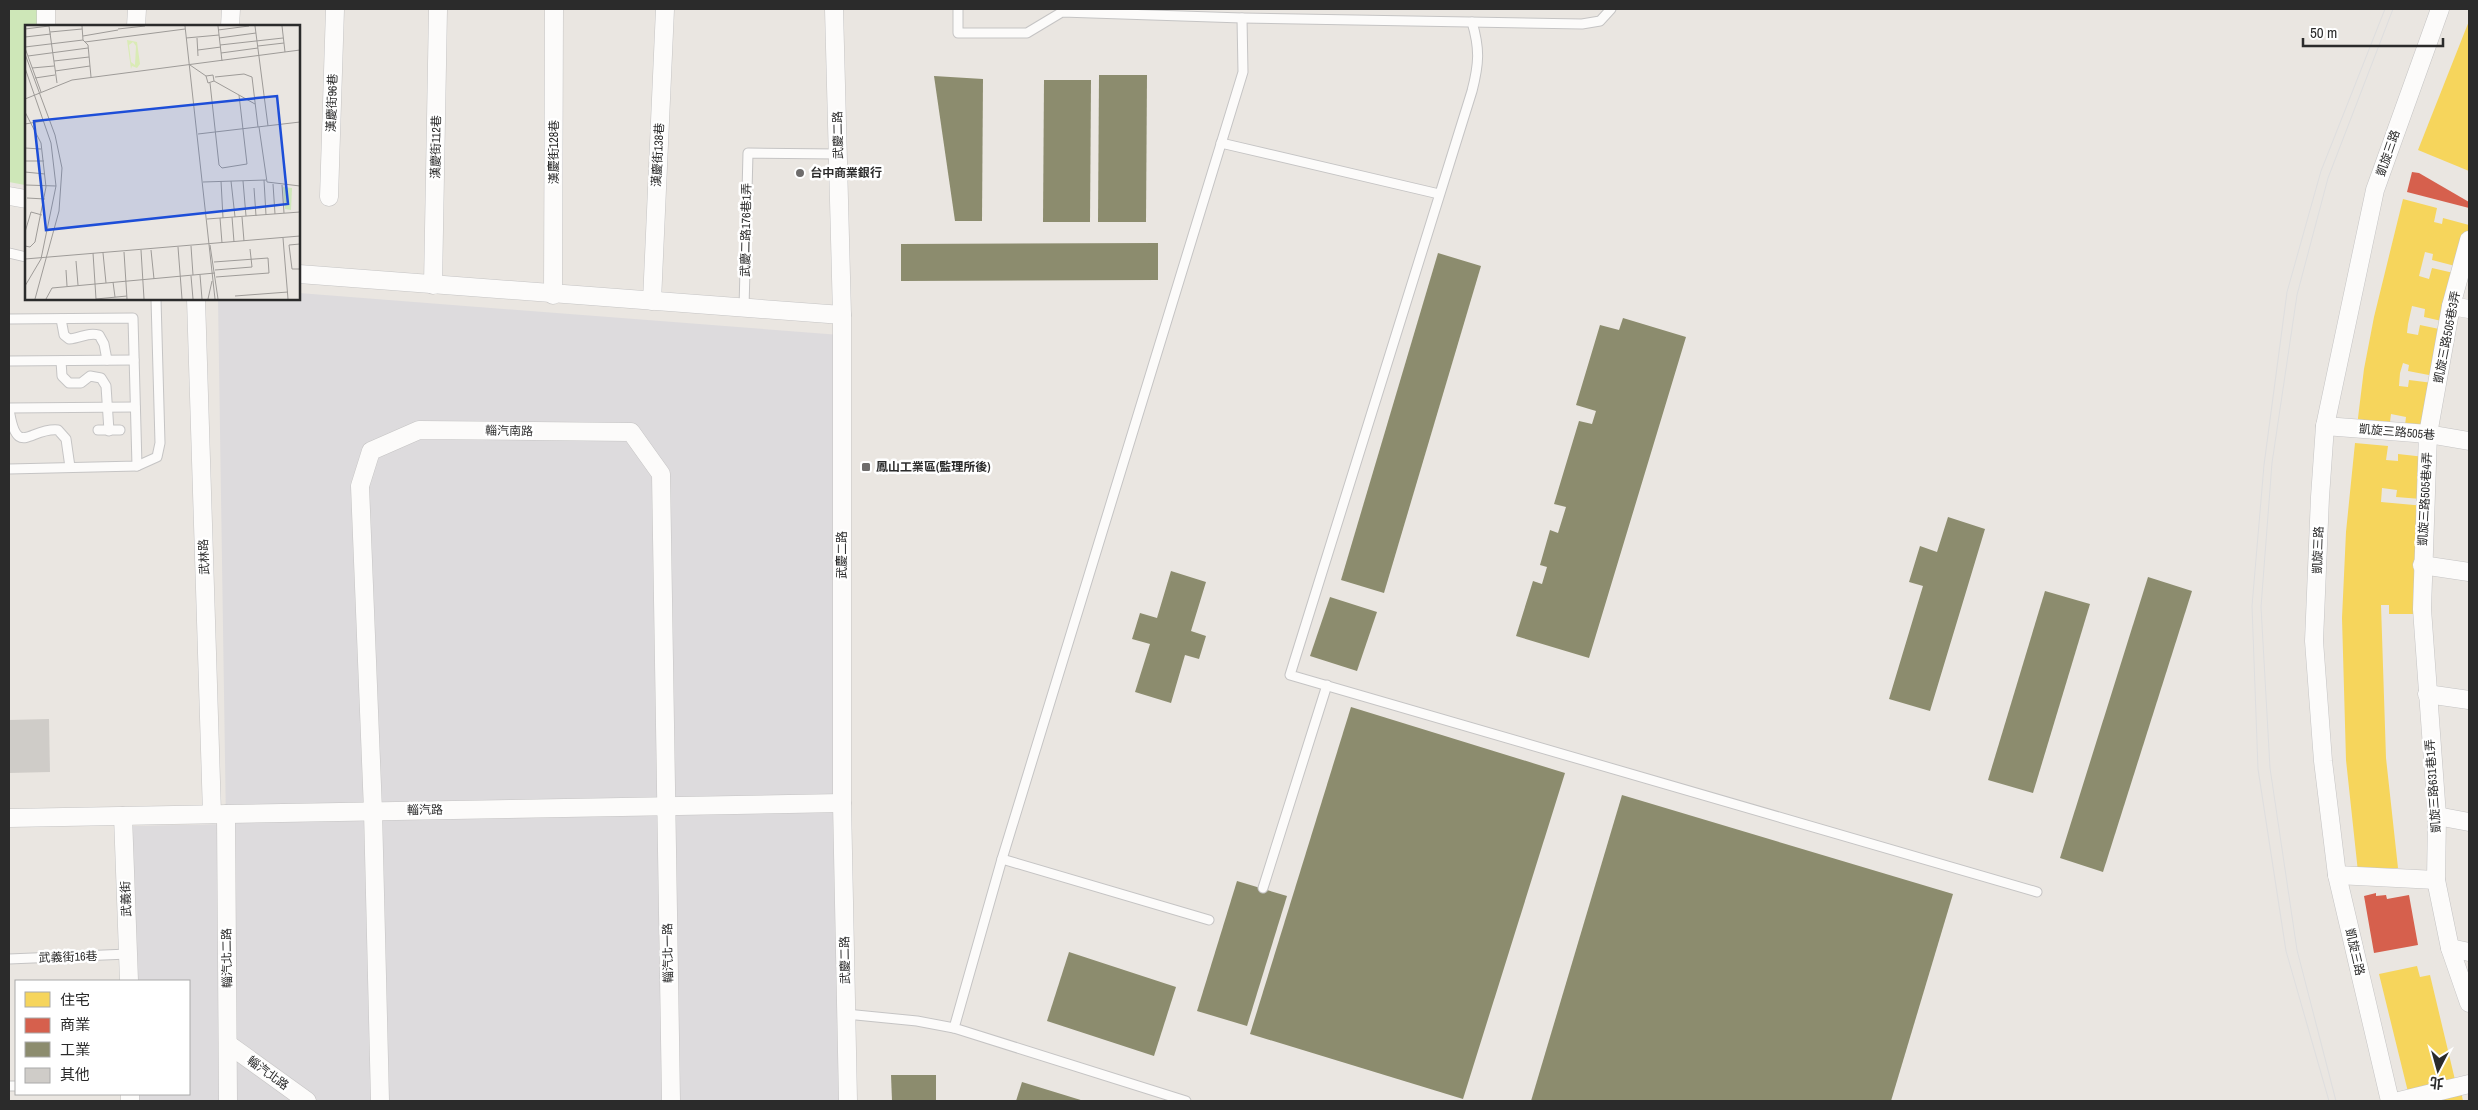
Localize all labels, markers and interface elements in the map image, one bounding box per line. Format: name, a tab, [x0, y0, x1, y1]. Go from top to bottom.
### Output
scale bar	[2303, 15, 2443, 47]
text: 50 m	[2310, 22, 2337, 43]
inset map	[25, 25, 300, 300]
street label: 漢慶街96巷	[323, 73, 341, 133]
street label: 武慶二路	[830, 111, 846, 159]
street label: 漢慶街112巷	[427, 115, 445, 179]
street label: 漢慶街128巷	[546, 120, 562, 184]
street label: 漢慶街138巷	[648, 122, 668, 188]
street label: 凱旋三路	[2373, 128, 2403, 178]
place label: 台中商業銀行	[810, 165, 882, 181]
marker: 台中商業銀行	[794, 167, 806, 179]
street label: 武慶二路176巷1弄	[737, 183, 755, 277]
street label: 凱旋三路505巷3弄	[2430, 289, 2464, 385]
street label: 凱旋三路505巷	[2358, 421, 2436, 443]
street label: 輜汽南路	[485, 423, 533, 439]
street label: 凱旋三路505巷4弄	[2415, 452, 2435, 546]
place label: 鳳山工業區(監理所後)	[876, 459, 991, 475]
marker: 鳳山工業區(監理所後)	[860, 461, 872, 473]
street label: 凱旋三路	[2309, 526, 2327, 574]
street label: 武慶二路	[834, 531, 850, 579]
street label: 武林路	[195, 539, 213, 575]
street label: 凱旋三路631巷1弄	[2422, 739, 2444, 833]
street label: 輜汽路	[407, 802, 443, 818]
street label: 武義街	[117, 881, 135, 917]
street label: 輜汽北一路	[659, 923, 677, 983]
street label: 凱旋三路	[2342, 927, 2368, 977]
street label: 輜汽北二路	[218, 928, 236, 988]
street label: 武慶二路	[837, 936, 853, 984]
street label: 武義街16巷	[38, 948, 98, 966]
legend	[15, 980, 190, 1095]
text: 住宅	[60, 989, 90, 1010]
text: 商業	[60, 1014, 90, 1035]
text: 工業	[60, 1039, 90, 1060]
north arrow	[2413, 1045, 2463, 1095]
street label: 輜汽北路	[244, 1052, 292, 1094]
text: 其他	[60, 1064, 90, 1085]
text: 北	[2429, 1073, 2445, 1093]

